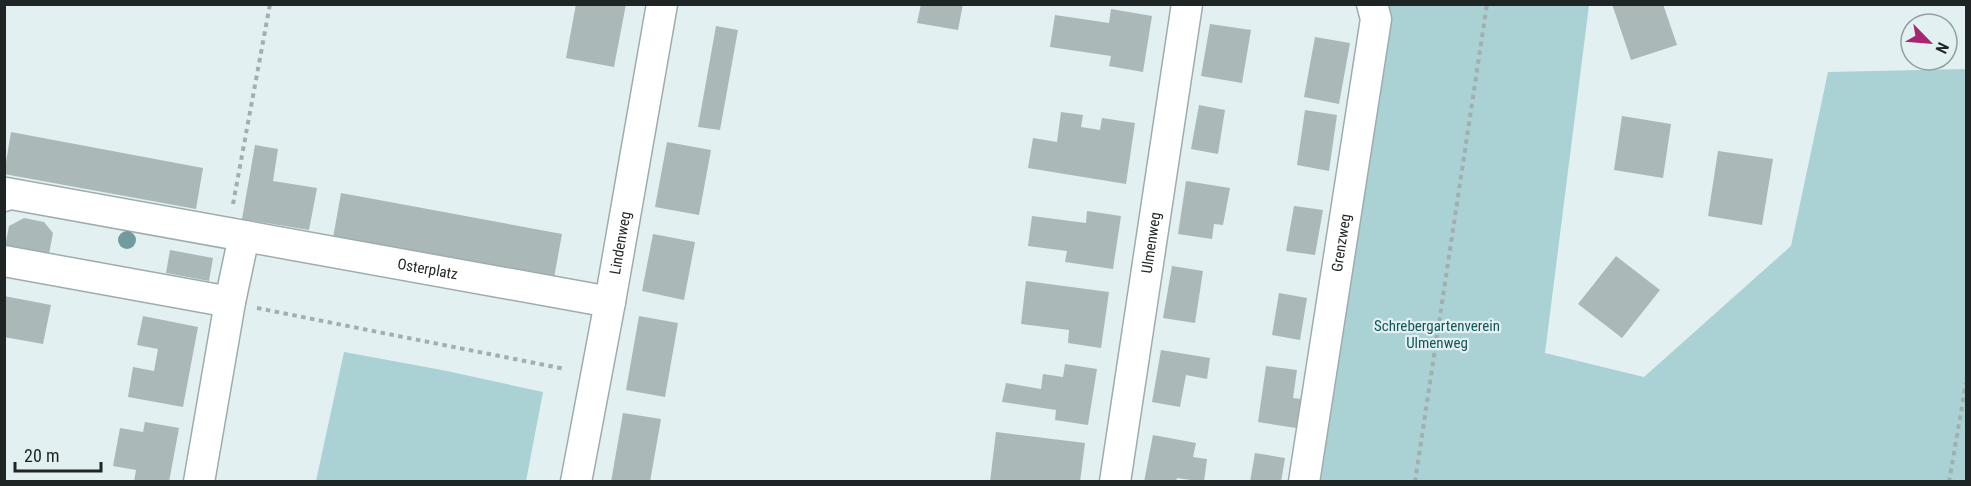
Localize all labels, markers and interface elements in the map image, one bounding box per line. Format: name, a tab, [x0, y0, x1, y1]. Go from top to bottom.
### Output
north arrow	[1899, 12, 1959, 72]
text: N	[1931, 40, 1953, 57]
street label: Lindenweg	[606, 210, 635, 276]
street label: Ulmenweg	[1138, 211, 1165, 275]
street label: Grenzweg	[1328, 213, 1355, 273]
street label: Osterplatz	[396, 255, 459, 283]
park label: Schrebergartenverein Ulmenweg	[1374, 317, 1500, 352]
scale bar	[15, 435, 100, 473]
text: 20 m	[24, 445, 59, 466]

